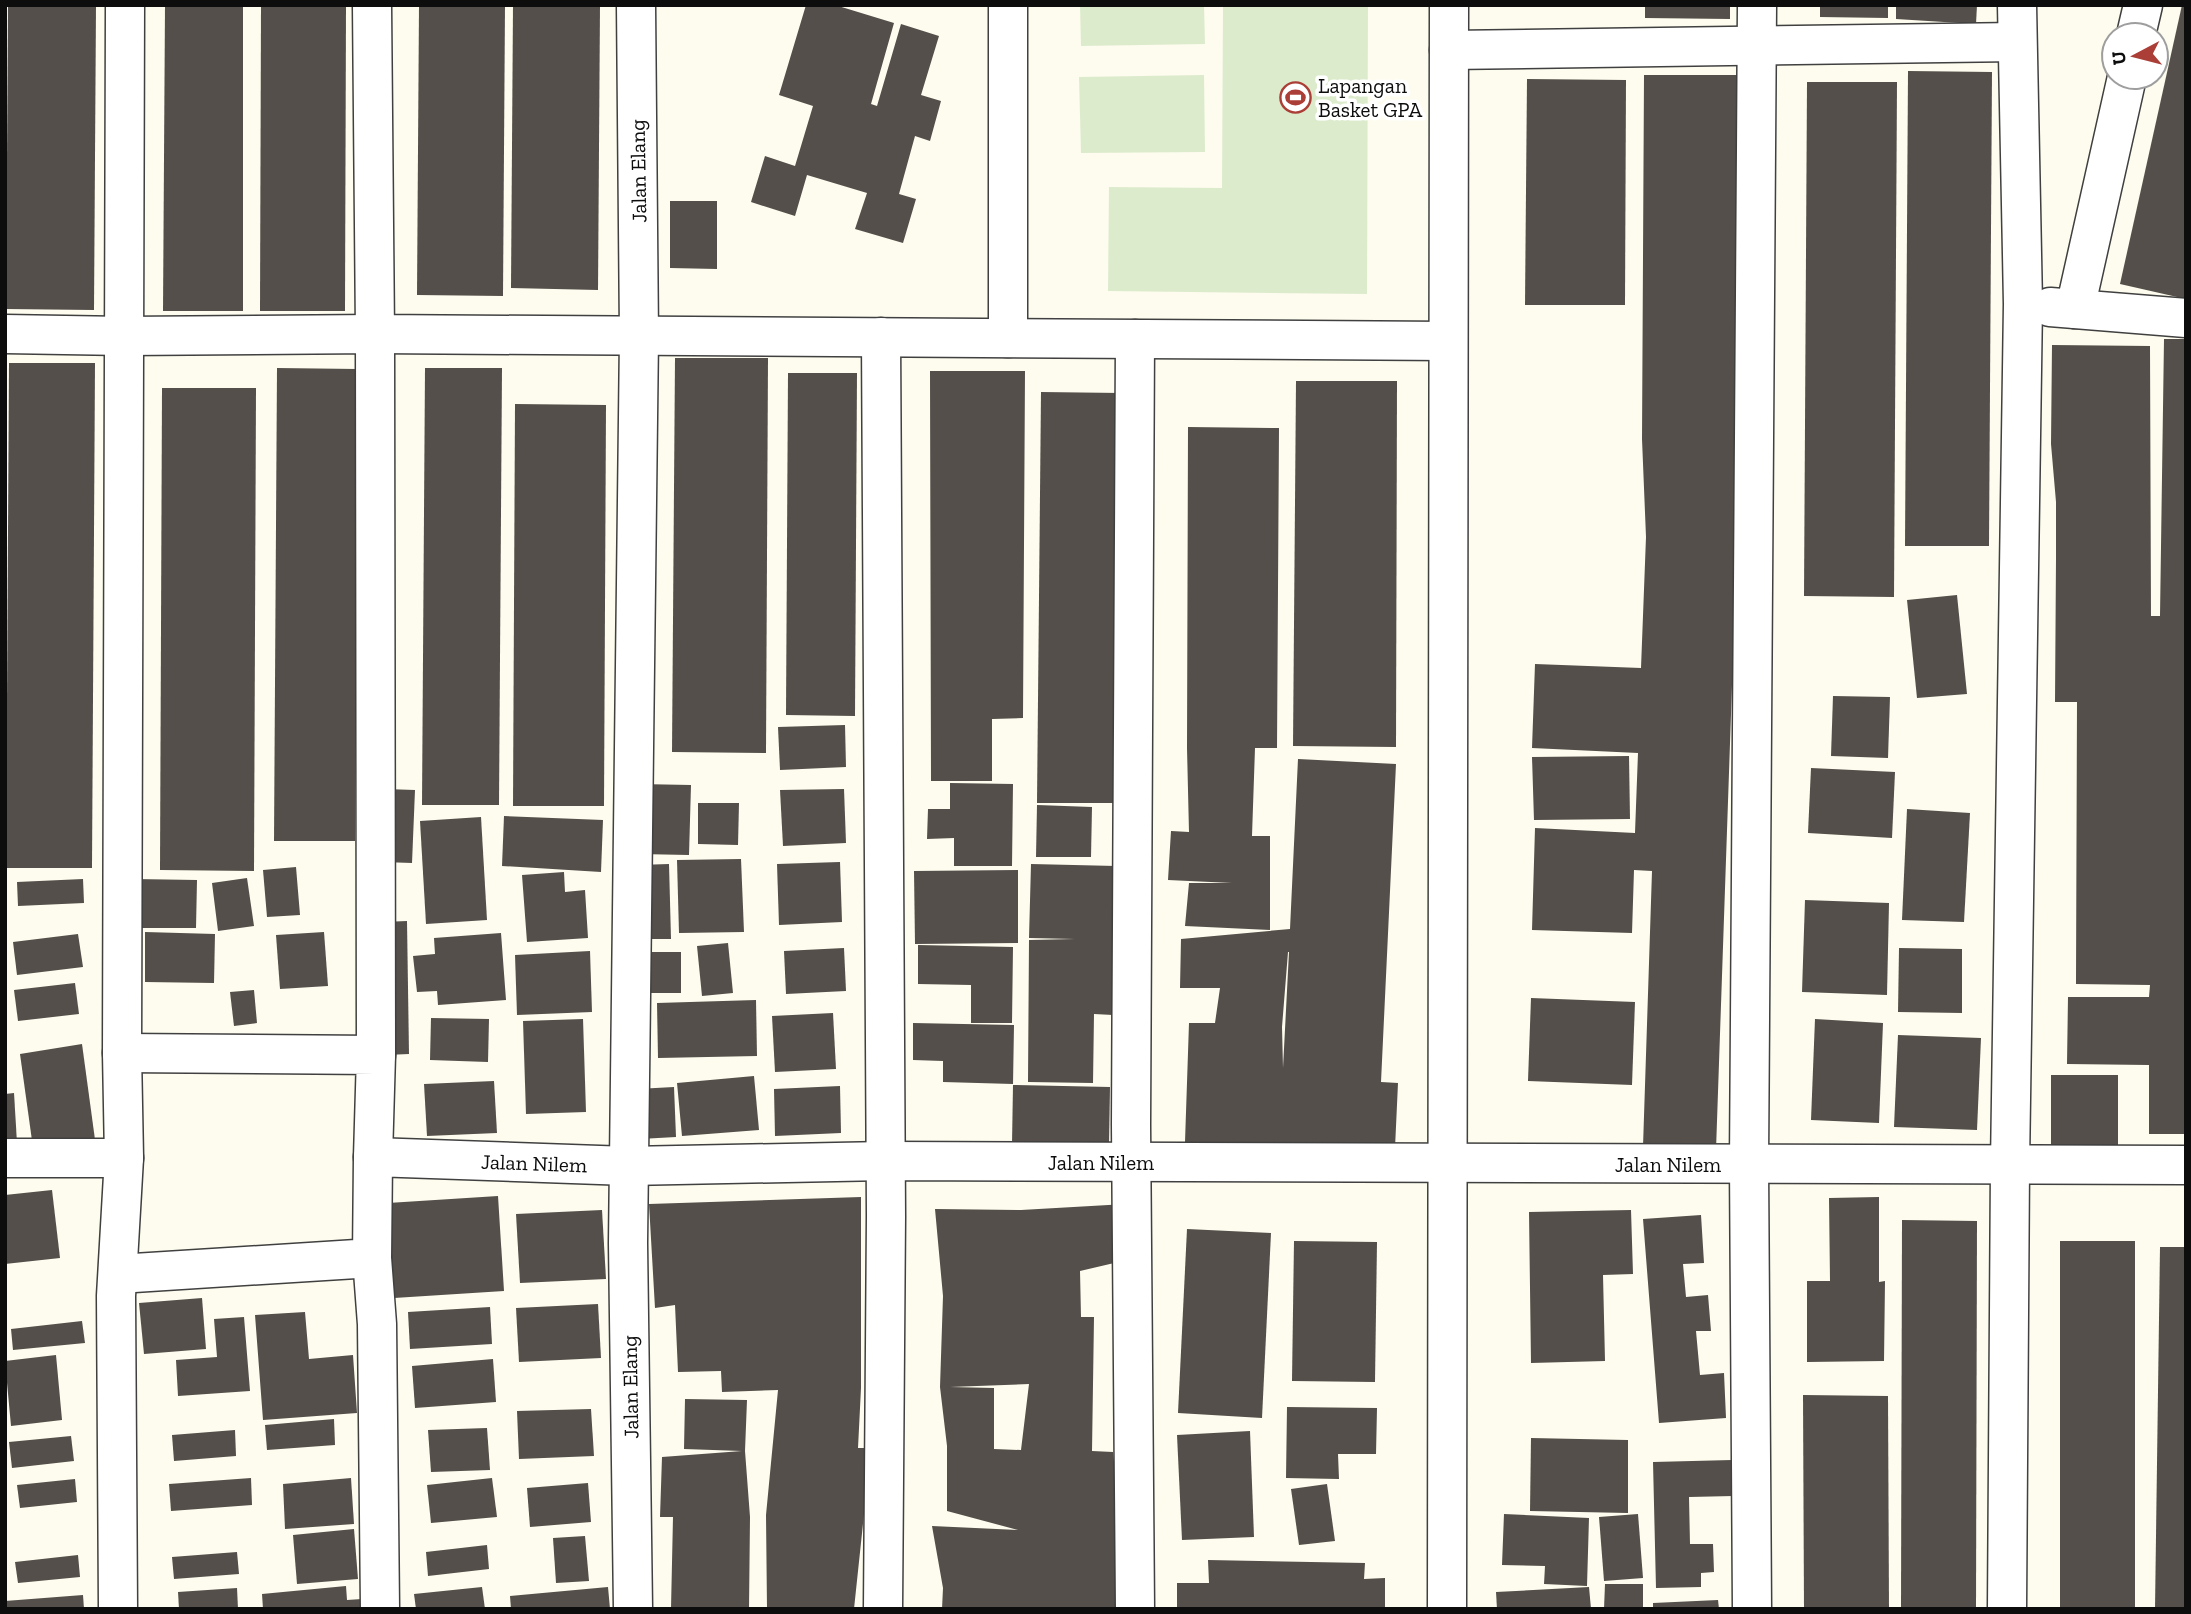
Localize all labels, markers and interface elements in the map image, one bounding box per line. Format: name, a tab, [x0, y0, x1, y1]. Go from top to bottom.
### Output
north arrow	[2100, 21, 2170, 91]
text: U	[2106, 49, 2131, 66]
place label: Lapangan Basket GPA	[1318, 73, 1423, 122]
sports icon: Lapangan Basket GPA	[1278, 80, 1312, 114]
street label: Jalan Elang	[625, 119, 651, 223]
street label: Jalan Nilem	[480, 1149, 588, 1177]
street label: Jalan Nilem	[1048, 1150, 1154, 1175]
street label: Jalan Nilem	[1615, 1152, 1721, 1177]
street label: Jalan Elang	[617, 1335, 643, 1439]

